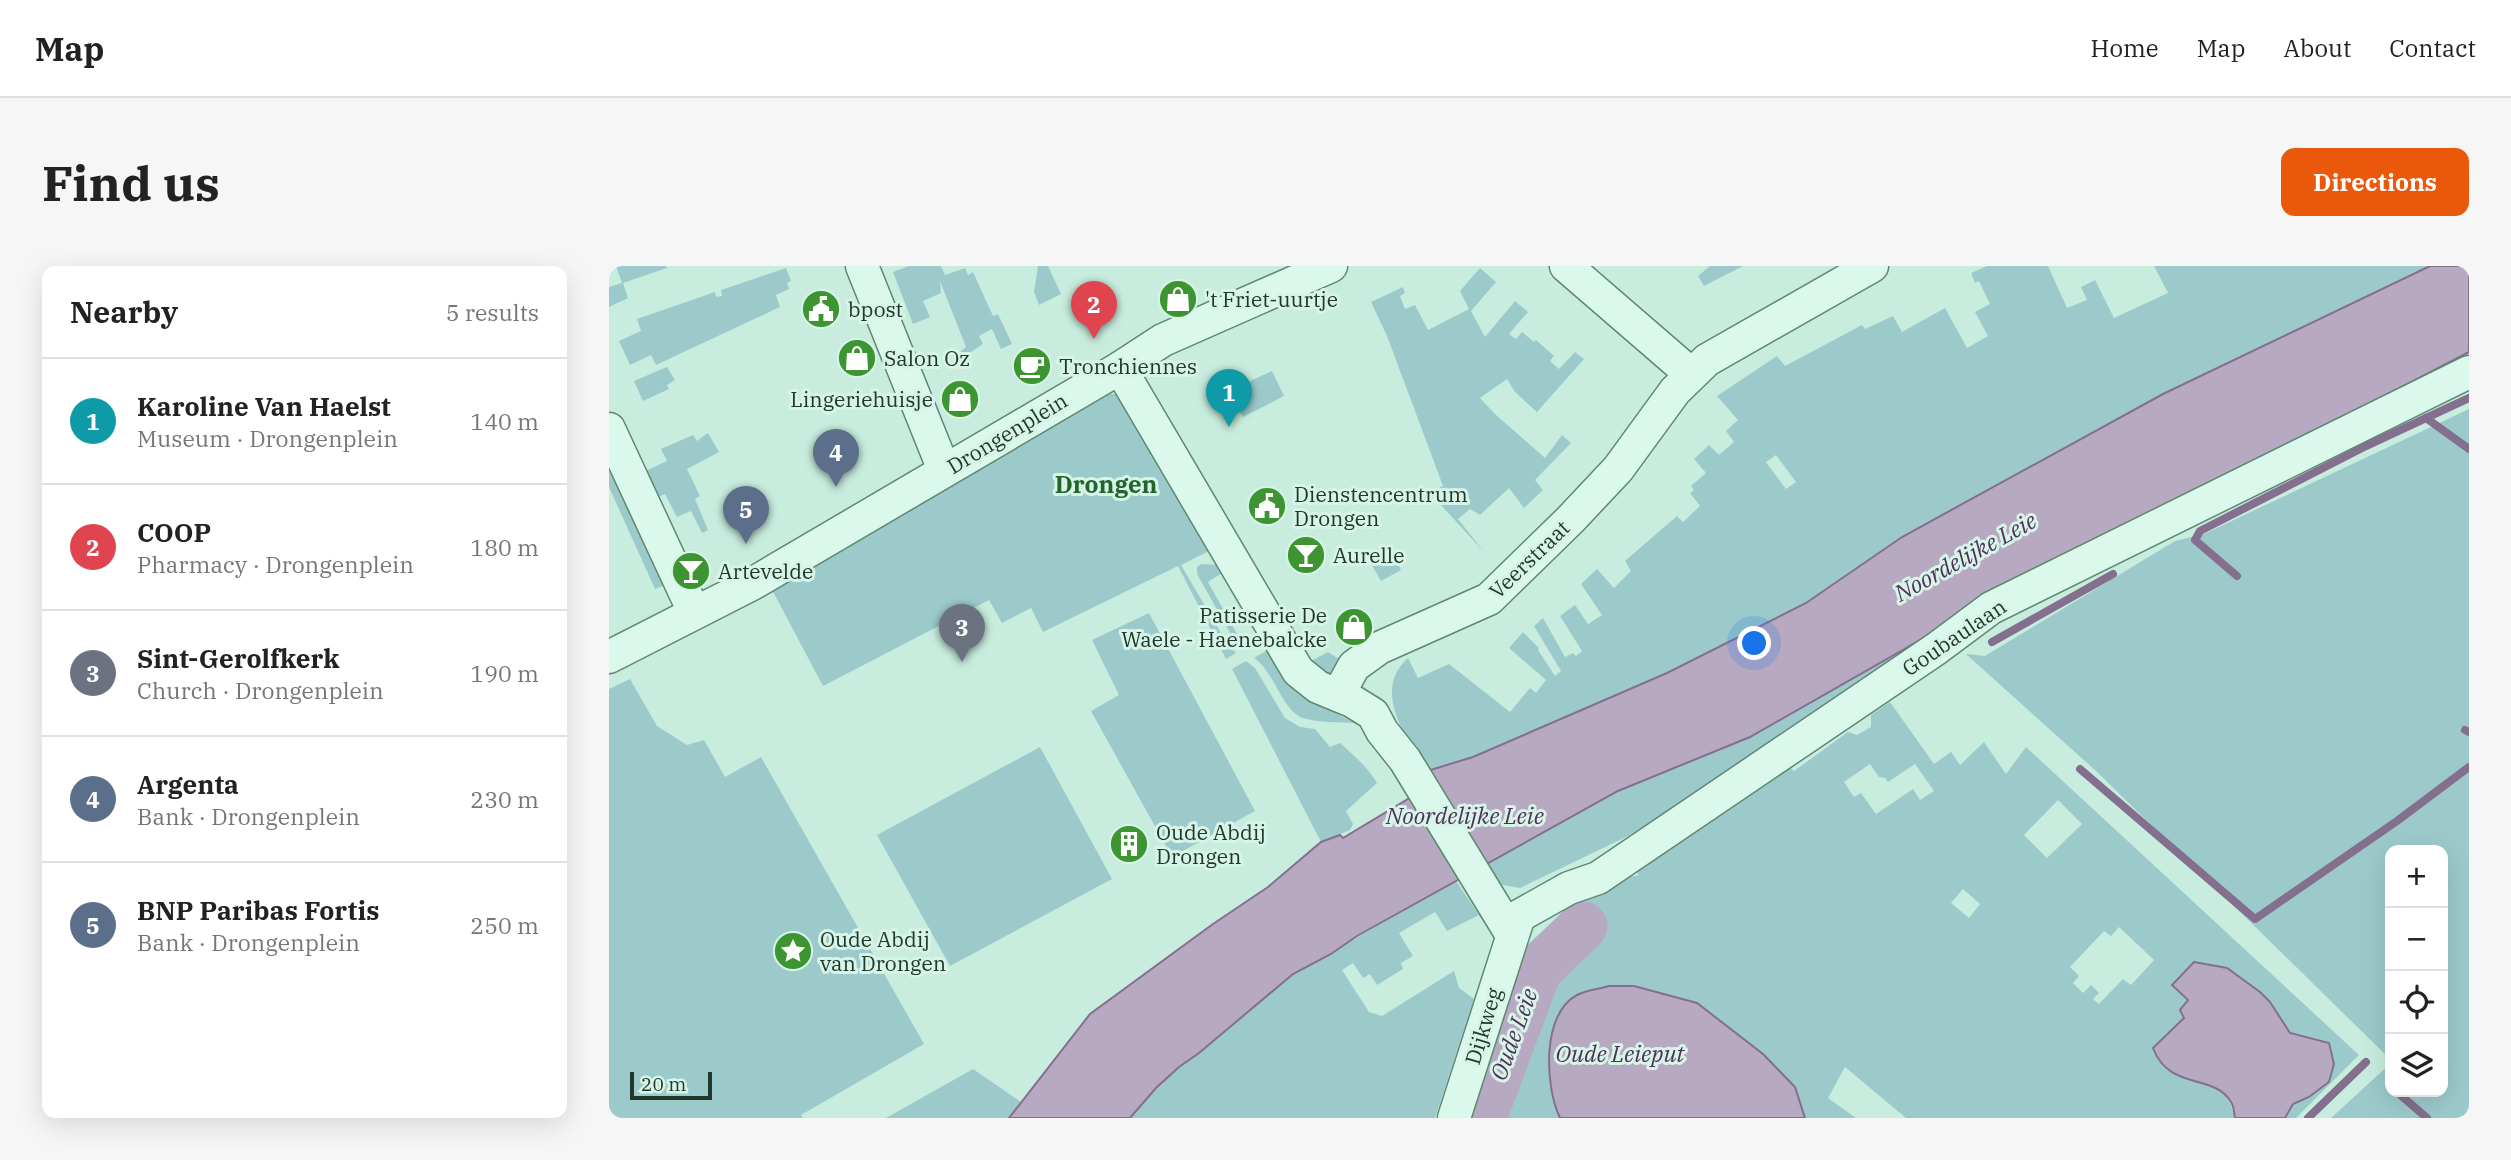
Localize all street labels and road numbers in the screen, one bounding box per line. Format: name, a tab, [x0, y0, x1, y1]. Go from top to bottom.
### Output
street label: Drongenplein	[942, 386, 1072, 480]
street label: Veerstraat	[1483, 514, 1575, 604]
street label: Goubaulaan	[1897, 592, 2011, 682]
street label: Dijkweg	[1458, 984, 1508, 1068]

